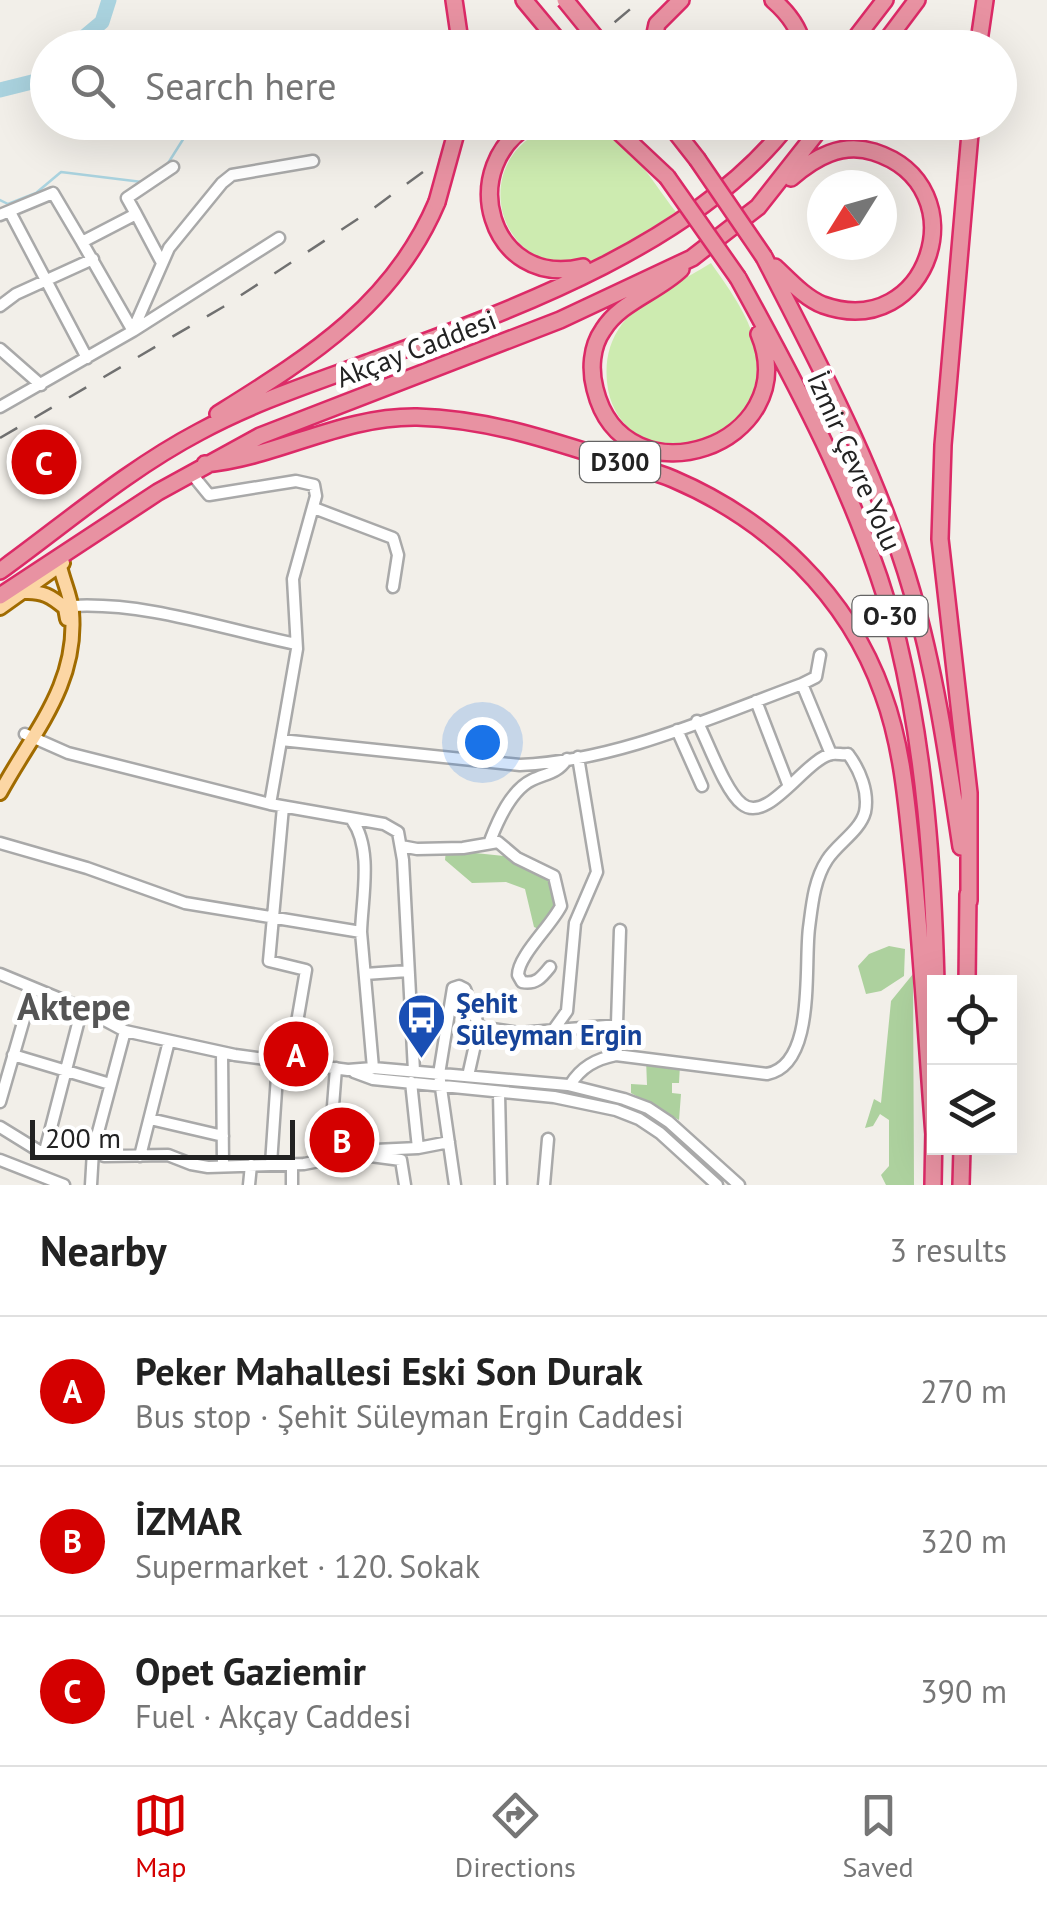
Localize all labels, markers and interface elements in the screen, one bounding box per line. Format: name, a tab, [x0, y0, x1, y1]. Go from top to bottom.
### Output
search box	[30, 30, 1017, 140]
icon: search	[65, 58, 120, 113]
text: Search here	[145, 61, 337, 110]
north arrow	[807, 170, 897, 260]
street label: Akçay Caddesi	[331, 301, 501, 395]
street label: İzmir Çevre Yolu	[799, 366, 911, 556]
pin: C	[12, 424, 76, 500]
road number: D300	[580, 442, 660, 482]
road number: O-30	[852, 596, 928, 636]
your location	[457, 717, 508, 768]
map controls	[927, 975, 1017, 1155]
button: locate	[927, 975, 1017, 1065]
district label: Aktepe	[17, 981, 131, 1030]
place label: Şehit Süleyman Ergin	[456, 984, 642, 1053]
bus stop icon: Şehit Süleyman Ergin	[395, 992, 447, 1060]
pin: A	[264, 1016, 328, 1092]
button: layers	[927, 1065, 1017, 1155]
pin: B	[310, 1102, 374, 1178]
scale bar	[30, 1115, 295, 1160]
text: 200 m	[45, 1119, 121, 1156]
text: Nearby	[40, 1223, 167, 1278]
text: 3 results	[889, 1229, 1007, 1271]
text: Peker Mahallesi Eski Son Durak	[135, 1346, 643, 1395]
text: A	[63, 1370, 82, 1412]
text: 270 m	[920, 1370, 1007, 1412]
text: Bus stop · Şehit Süleyman Ergin Caddesi	[135, 1395, 684, 1437]
text: İZMAR	[135, 1496, 243, 1545]
text: B	[63, 1520, 82, 1562]
text: 320 m	[920, 1520, 1007, 1562]
text: Supermarket · 120. Sokak	[135, 1545, 480, 1587]
text: Opet Gaziemir	[135, 1646, 366, 1695]
text: C	[64, 1670, 81, 1712]
text: 390 m	[920, 1670, 1007, 1712]
text: Fuel · Akçay Caddesi	[135, 1695, 412, 1737]
tab: Map	[133, 1788, 188, 1885]
tab: Directions	[455, 1788, 576, 1885]
tab: Saved	[842, 1788, 914, 1885]

